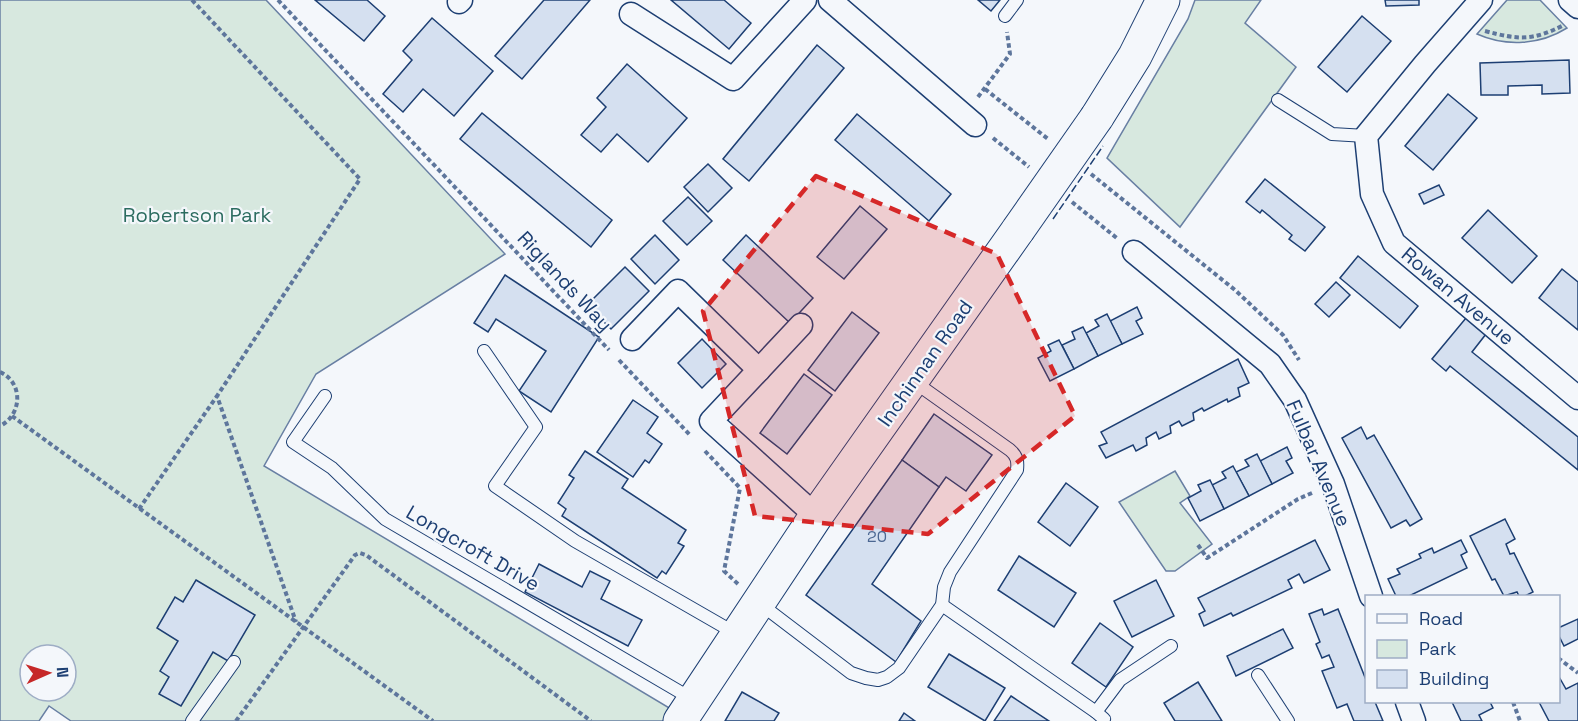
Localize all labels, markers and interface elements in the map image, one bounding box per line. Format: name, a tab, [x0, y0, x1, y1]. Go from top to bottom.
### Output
park label: Robertson Park	[123, 202, 271, 228]
street label: Riglands Way	[512, 225, 618, 337]
street label: Rowan Avenue	[1396, 241, 1520, 351]
street label: Inchinnan Road	[872, 295, 978, 431]
street label: Fulbar Avenue	[1281, 396, 1357, 530]
street label: Longcroft Drive	[401, 499, 545, 597]
house number: 20	[867, 526, 887, 547]
legend	[1365, 595, 1560, 703]
text: Road	[1419, 607, 1463, 630]
text: Park	[1419, 637, 1457, 660]
north arrow	[18, 643, 78, 703]
text: N	[52, 666, 73, 678]
text: Building	[1419, 667, 1489, 690]

